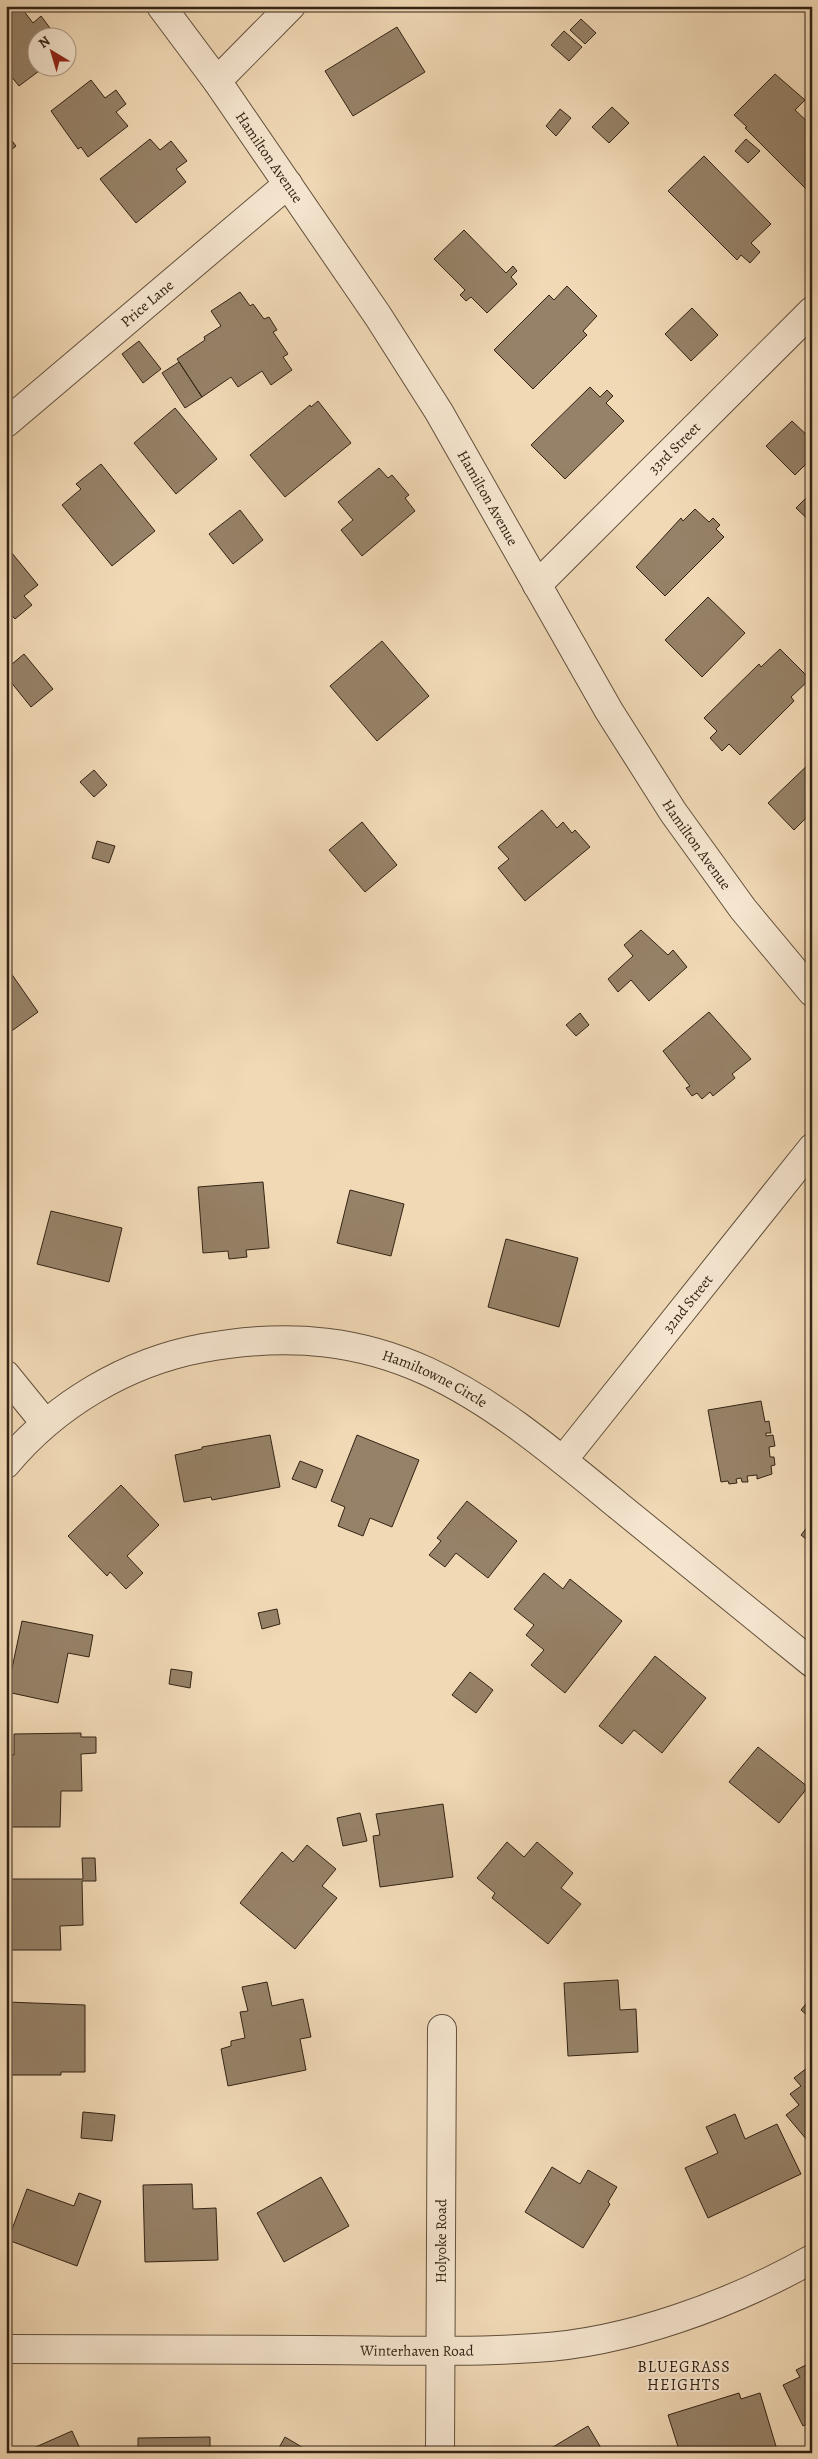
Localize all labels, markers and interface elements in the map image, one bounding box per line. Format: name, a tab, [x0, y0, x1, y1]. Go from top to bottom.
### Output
north arrow	[28, 28, 78, 78]
text: N	[34, 32, 54, 53]
street label: Hamilton Avenue	[231, 108, 308, 207]
street label: Price Lane	[116, 275, 178, 332]
street label: 33rd Street	[644, 418, 705, 478]
street label: Hamilton Avenue	[453, 447, 523, 549]
street label: Hamilton Avenue	[658, 796, 736, 894]
street label: 32nd Street	[658, 1270, 717, 1337]
street label: Hamiltowne Circle	[380, 1345, 491, 1412]
street label: Holyoke Road	[431, 2198, 451, 2283]
street label: Winterhaven Road	[359, 2340, 475, 2361]
district label: BLUEGRASS HEIGHTS	[637, 2356, 731, 2396]

